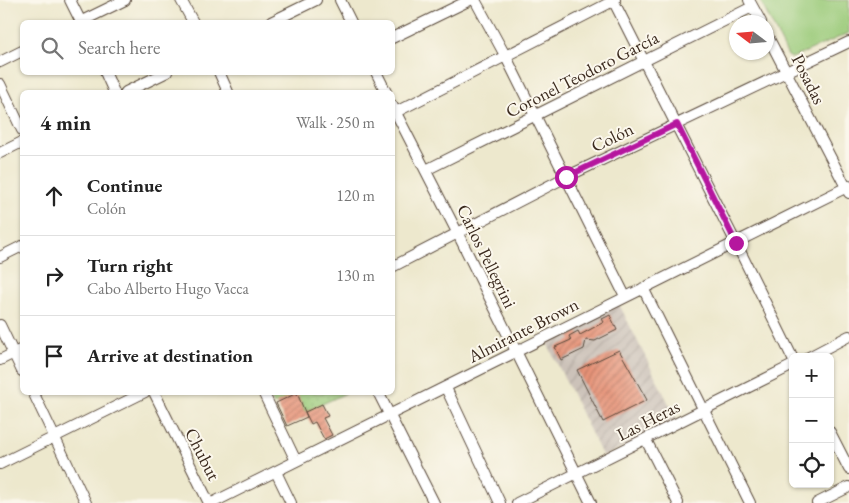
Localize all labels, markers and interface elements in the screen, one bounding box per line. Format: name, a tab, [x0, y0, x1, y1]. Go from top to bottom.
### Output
north arrow	[729, 15, 774, 60]
search box	[20, 20, 395, 75]
street label: Coronel Teodoro García	[502, 25, 663, 123]
icon: search	[38, 34, 66, 62]
text: Search here	[78, 35, 160, 60]
street label: Posadas	[787, 50, 831, 108]
text: 4 min	[40, 109, 91, 136]
text: Walk · 250 m	[296, 112, 375, 133]
street label: Colón	[587, 117, 637, 157]
route start	[555, 166, 578, 189]
text: Continue	[87, 173, 162, 198]
icon: ahead	[40, 182, 68, 210]
text: 120 m	[336, 185, 375, 206]
text: Colón	[87, 198, 126, 219]
street label: Carlos Pellegrini	[452, 200, 522, 312]
route end	[725, 232, 748, 255]
text: Turn right	[87, 253, 173, 278]
icon: right	[40, 262, 68, 290]
text: 130 m	[336, 265, 375, 286]
text: Cabo Alberto Hugo Vacca	[87, 278, 249, 299]
street label: Almirante Brown	[463, 292, 583, 368]
icon: arrive	[40, 342, 68, 370]
text: Arrive at destination	[87, 343, 253, 368]
map controls	[789, 353, 834, 488]
button: +	[789, 353, 834, 398]
street label: Las Heras	[613, 394, 684, 446]
button: −	[789, 398, 834, 443]
street label: Chubut	[180, 424, 226, 484]
button: locate	[789, 443, 834, 488]

